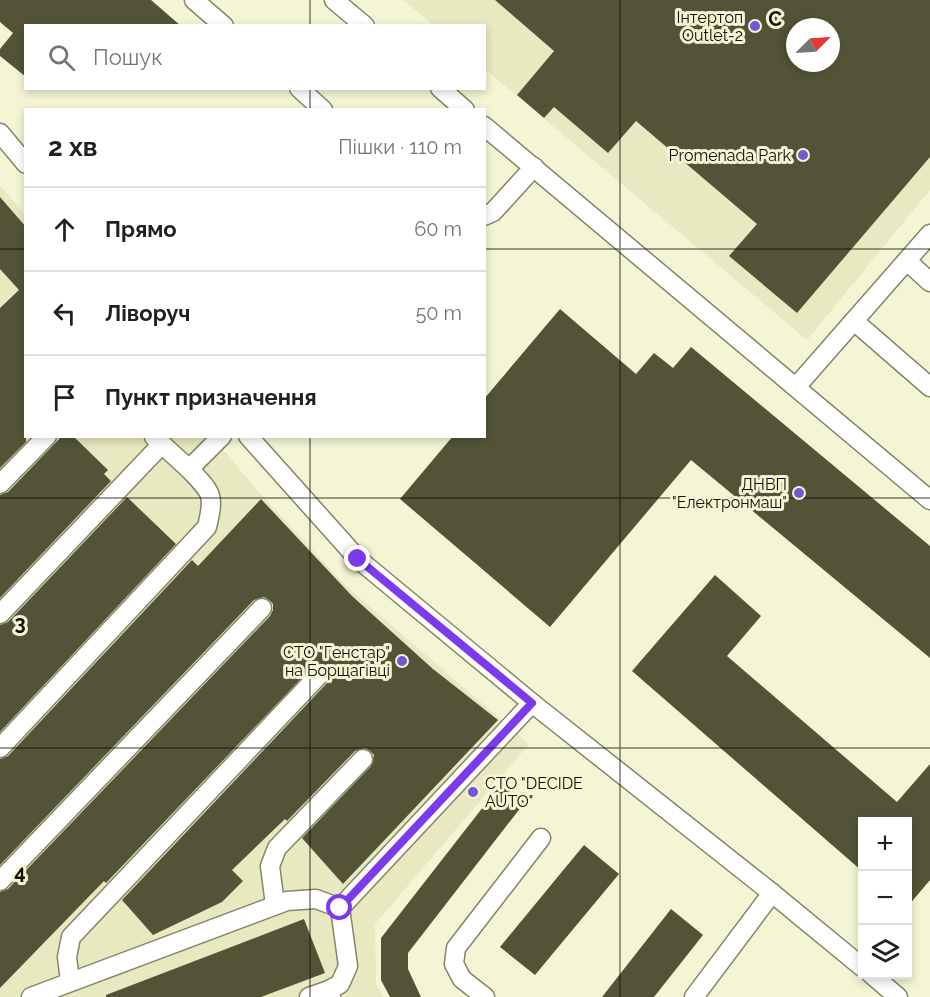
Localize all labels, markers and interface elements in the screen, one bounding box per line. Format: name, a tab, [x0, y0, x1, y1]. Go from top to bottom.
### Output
text: C	[768, 7, 782, 31]
place label: Інтертоп Outlet-2	[677, 8, 743, 45]
north arrow	[786, 18, 840, 72]
marker: Інтертоп Outlet-2	[748, 19, 762, 33]
search box	[24, 24, 486, 90]
icon: search	[45, 41, 78, 74]
text: Пошук	[93, 44, 163, 70]
text: 2 хв	[48, 132, 97, 162]
text: Пішки · 110 m	[338, 135, 462, 159]
place label: Promenada Park	[669, 146, 792, 165]
marker: Promenada Park	[796, 148, 810, 162]
icon: ahead	[48, 213, 81, 246]
text: Прямо	[105, 216, 177, 242]
text: 60 m	[414, 217, 462, 241]
icon: left	[48, 297, 81, 330]
text: Ліворуч	[105, 300, 190, 326]
text: 50 m	[415, 301, 462, 325]
icon: arrive	[48, 381, 81, 414]
text: Пункт призначення	[105, 384, 317, 410]
place label: ДНВП "Електронмаш"	[672, 475, 787, 512]
marker: ДНВП "Електронмаш"	[792, 486, 806, 500]
route end	[344, 545, 370, 571]
text: 3	[14, 611, 26, 635]
place label: СТО "Генстар" на Борщагівці	[283, 643, 390, 680]
marker: СТО "Генстар" на Борщагівці	[395, 654, 409, 668]
place label: СТО "DECIDE AUTO"	[485, 774, 583, 811]
marker: СТО "DECIDE AUTO"	[466, 785, 480, 799]
map controls	[858, 817, 912, 979]
button: +	[858, 817, 912, 871]
text: 4	[14, 860, 26, 884]
button: −	[858, 871, 912, 925]
route start	[326, 894, 352, 920]
button: layers	[858, 925, 912, 979]

